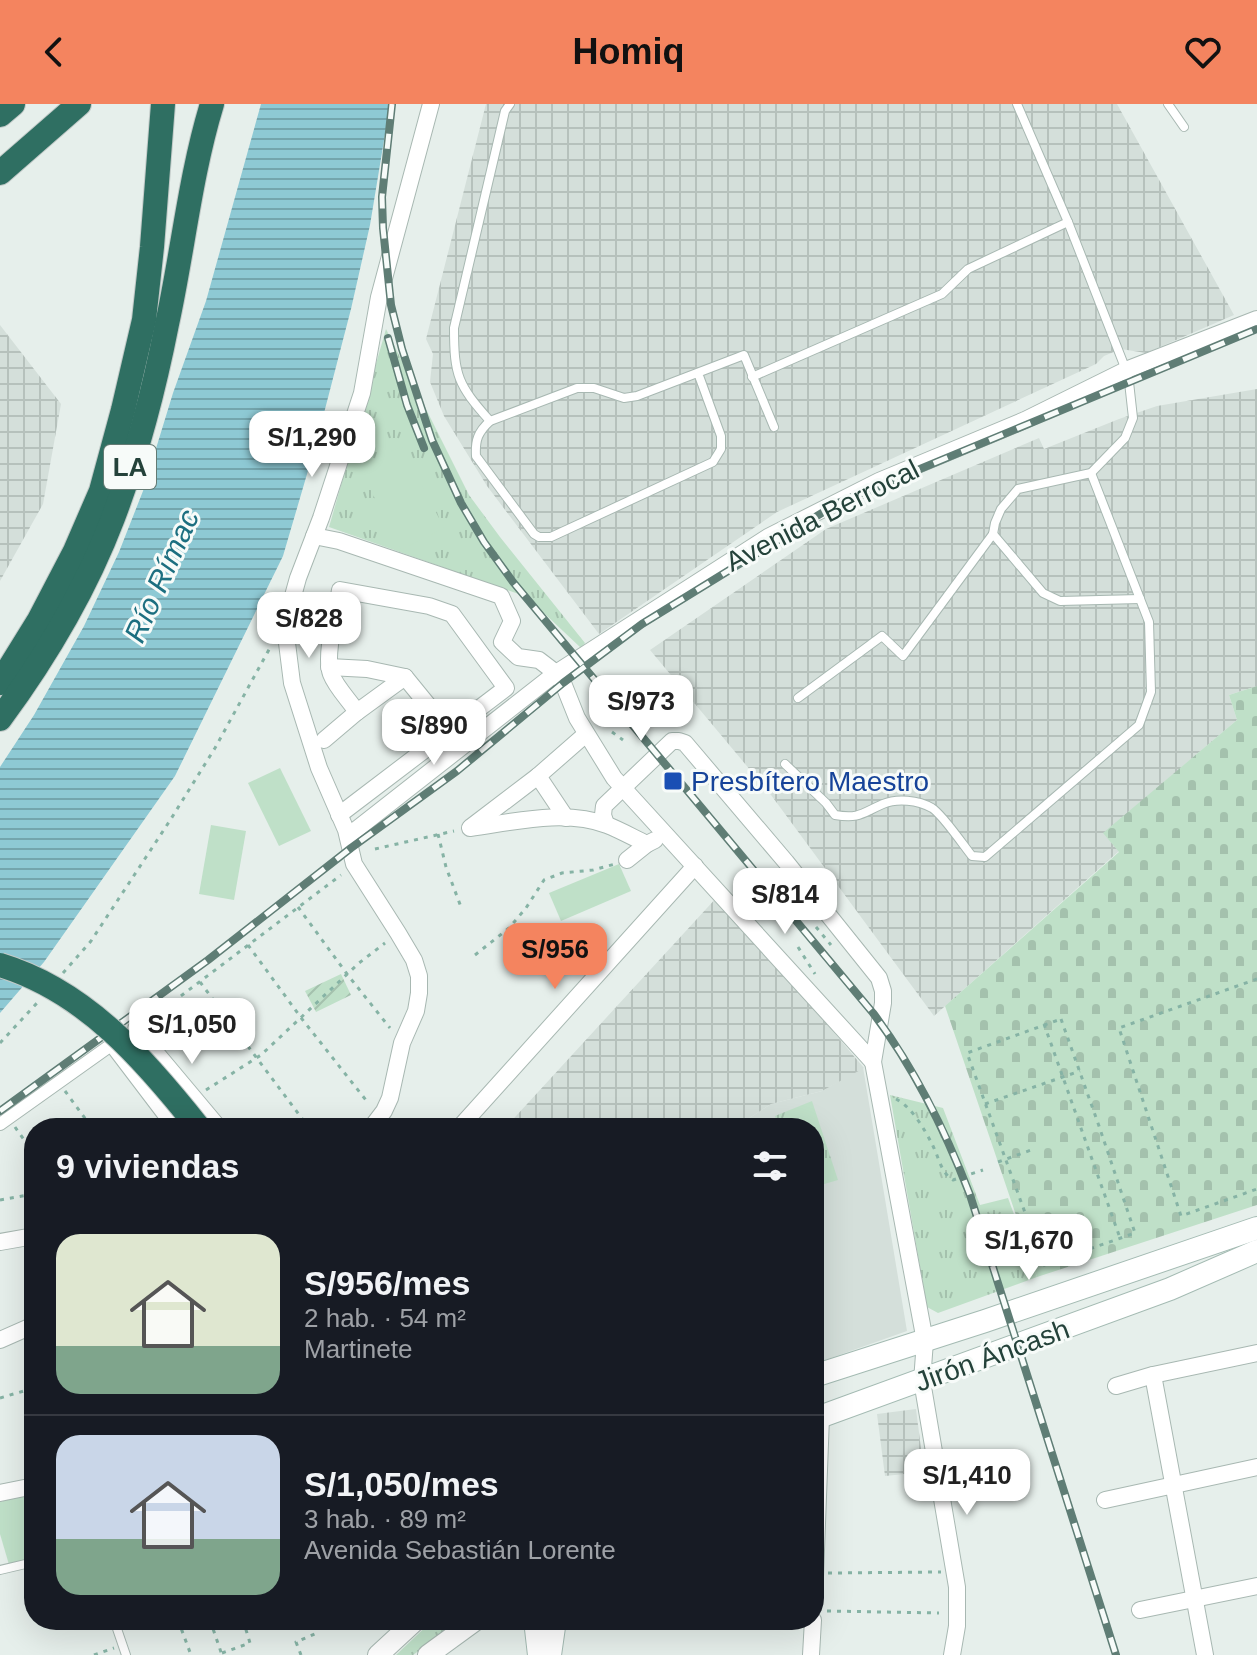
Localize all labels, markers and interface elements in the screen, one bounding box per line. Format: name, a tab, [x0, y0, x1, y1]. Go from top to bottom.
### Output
icon: back	[32, 30, 76, 74]
icon: heart	[1181, 30, 1225, 74]
text: Homiq	[573, 31, 685, 72]
pin: S/1,290	[238, 411, 386, 479]
text: S/1,290	[267, 422, 357, 452]
road number: LA	[104, 445, 156, 489]
street label: Avenida Berrocal	[720, 453, 924, 578]
water label: Río Rímac	[118, 504, 205, 647]
pin: S/828	[253, 592, 365, 660]
text: S/828	[275, 603, 343, 633]
pin: S/973	[585, 675, 697, 743]
text: S/973	[607, 686, 675, 716]
pin: S/890	[378, 699, 490, 767]
text: S/890	[400, 710, 468, 740]
place label: Presbítero Maestro	[691, 766, 929, 797]
marker: Presbítero Maestro	[662, 770, 684, 792]
pin: S/814	[729, 868, 841, 936]
text: S/814	[751, 879, 819, 909]
pin: S/956	[499, 923, 611, 991]
text: S/956	[521, 934, 589, 964]
pin: S/1,050	[118, 998, 266, 1066]
text: S/1,050	[147, 1009, 237, 1039]
icon: filters	[748, 1144, 792, 1188]
text: 9 viviendas	[56, 1147, 239, 1185]
pin: S/1,670	[955, 1214, 1103, 1282]
text: S/1,670	[984, 1225, 1074, 1255]
text: S/956/mes	[304, 1264, 470, 1302]
icon: home	[120, 1266, 216, 1362]
text: 2 hab. · 54 m²	[304, 1303, 466, 1333]
street label: Jirón Áncash	[911, 1313, 1074, 1398]
text: Martinete	[304, 1334, 412, 1364]
pin: S/1,410	[893, 1449, 1041, 1517]
text: S/1,410	[922, 1460, 1012, 1490]
text: S/1,050/mes	[304, 1465, 499, 1503]
icon: home	[120, 1467, 216, 1563]
text: 3 hab. · 89 m²	[304, 1504, 466, 1534]
text: Avenida Sebastián Lorente	[304, 1535, 616, 1565]

